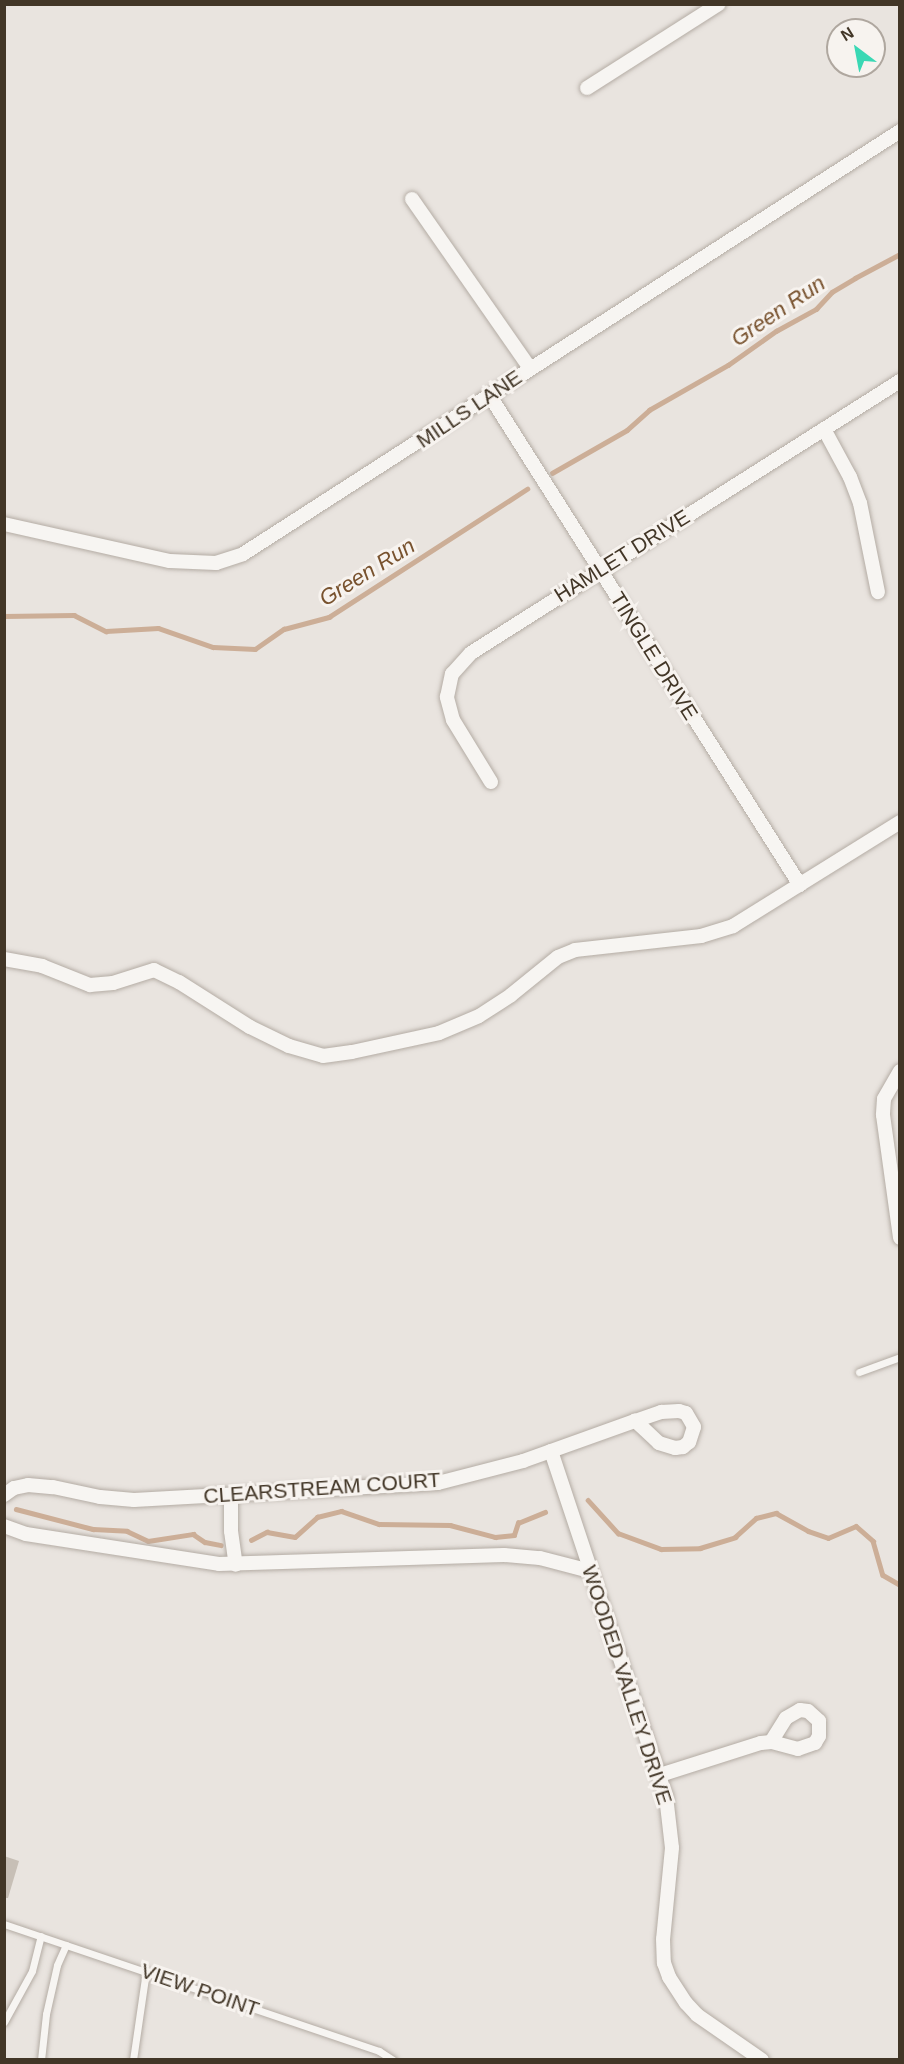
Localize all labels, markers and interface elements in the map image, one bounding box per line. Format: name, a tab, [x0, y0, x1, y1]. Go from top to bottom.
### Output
north arrow	[826, 18, 886, 78]
text: N	[838, 24, 857, 44]
water label: Green Run	[726, 270, 830, 352]
street label: MILLS LANE	[412, 365, 526, 453]
street label: HAMLET DRIVE	[550, 504, 694, 608]
water label: Green Run	[314, 532, 420, 612]
street label: TINGLE DRIVE	[605, 587, 703, 725]
street label: CLEARSTREAM COURT	[203, 1467, 441, 1509]
street label: WOODED VALLEY DRIVE	[576, 1562, 678, 1808]
street label: VIEW POINT	[137, 1958, 263, 2022]

